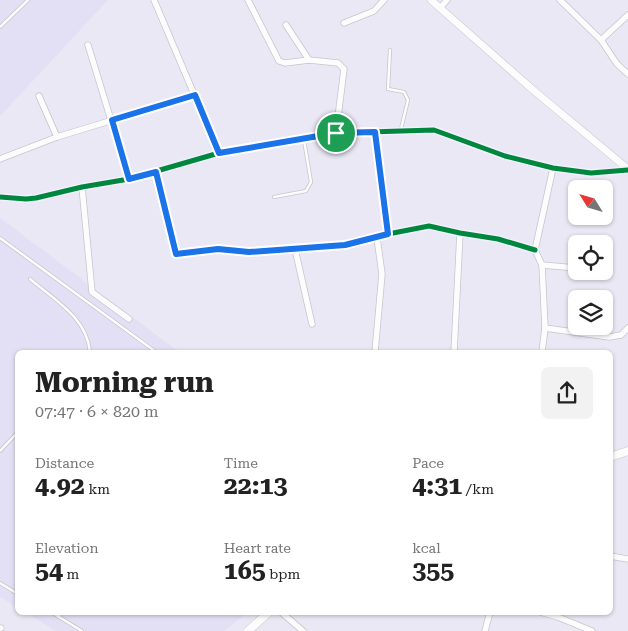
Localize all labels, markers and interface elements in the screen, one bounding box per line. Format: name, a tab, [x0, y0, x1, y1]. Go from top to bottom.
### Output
pin	[315, 112, 357, 154]
icon: arrive	[322, 119, 350, 147]
north arrow	[568, 180, 612, 225]
map controls	[568, 180, 613, 335]
button: locate	[568, 235, 613, 280]
button: layers	[568, 290, 613, 335]
text: Morning run	[35, 366, 214, 399]
button: share	[541, 367, 593, 419]
text: 07:47 · 6 × 820 m	[35, 402, 159, 421]
text: Distance	[35, 455, 94, 471]
text: Time	[224, 455, 258, 471]
text: Pace	[412, 455, 444, 471]
text: 4.92	[35, 471, 85, 500]
text: 22:13	[224, 471, 287, 500]
text: 4:31	[412, 471, 462, 500]
text: km	[85, 481, 110, 497]
text: /km	[462, 481, 494, 497]
text: Elevation	[35, 540, 98, 556]
text: Heart rate	[224, 540, 291, 556]
text: kcal	[412, 540, 441, 556]
text: 54	[35, 556, 63, 585]
text: 165	[224, 556, 266, 585]
text: 355	[412, 556, 454, 585]
text: m	[63, 566, 79, 582]
text: bpm	[266, 566, 300, 582]

